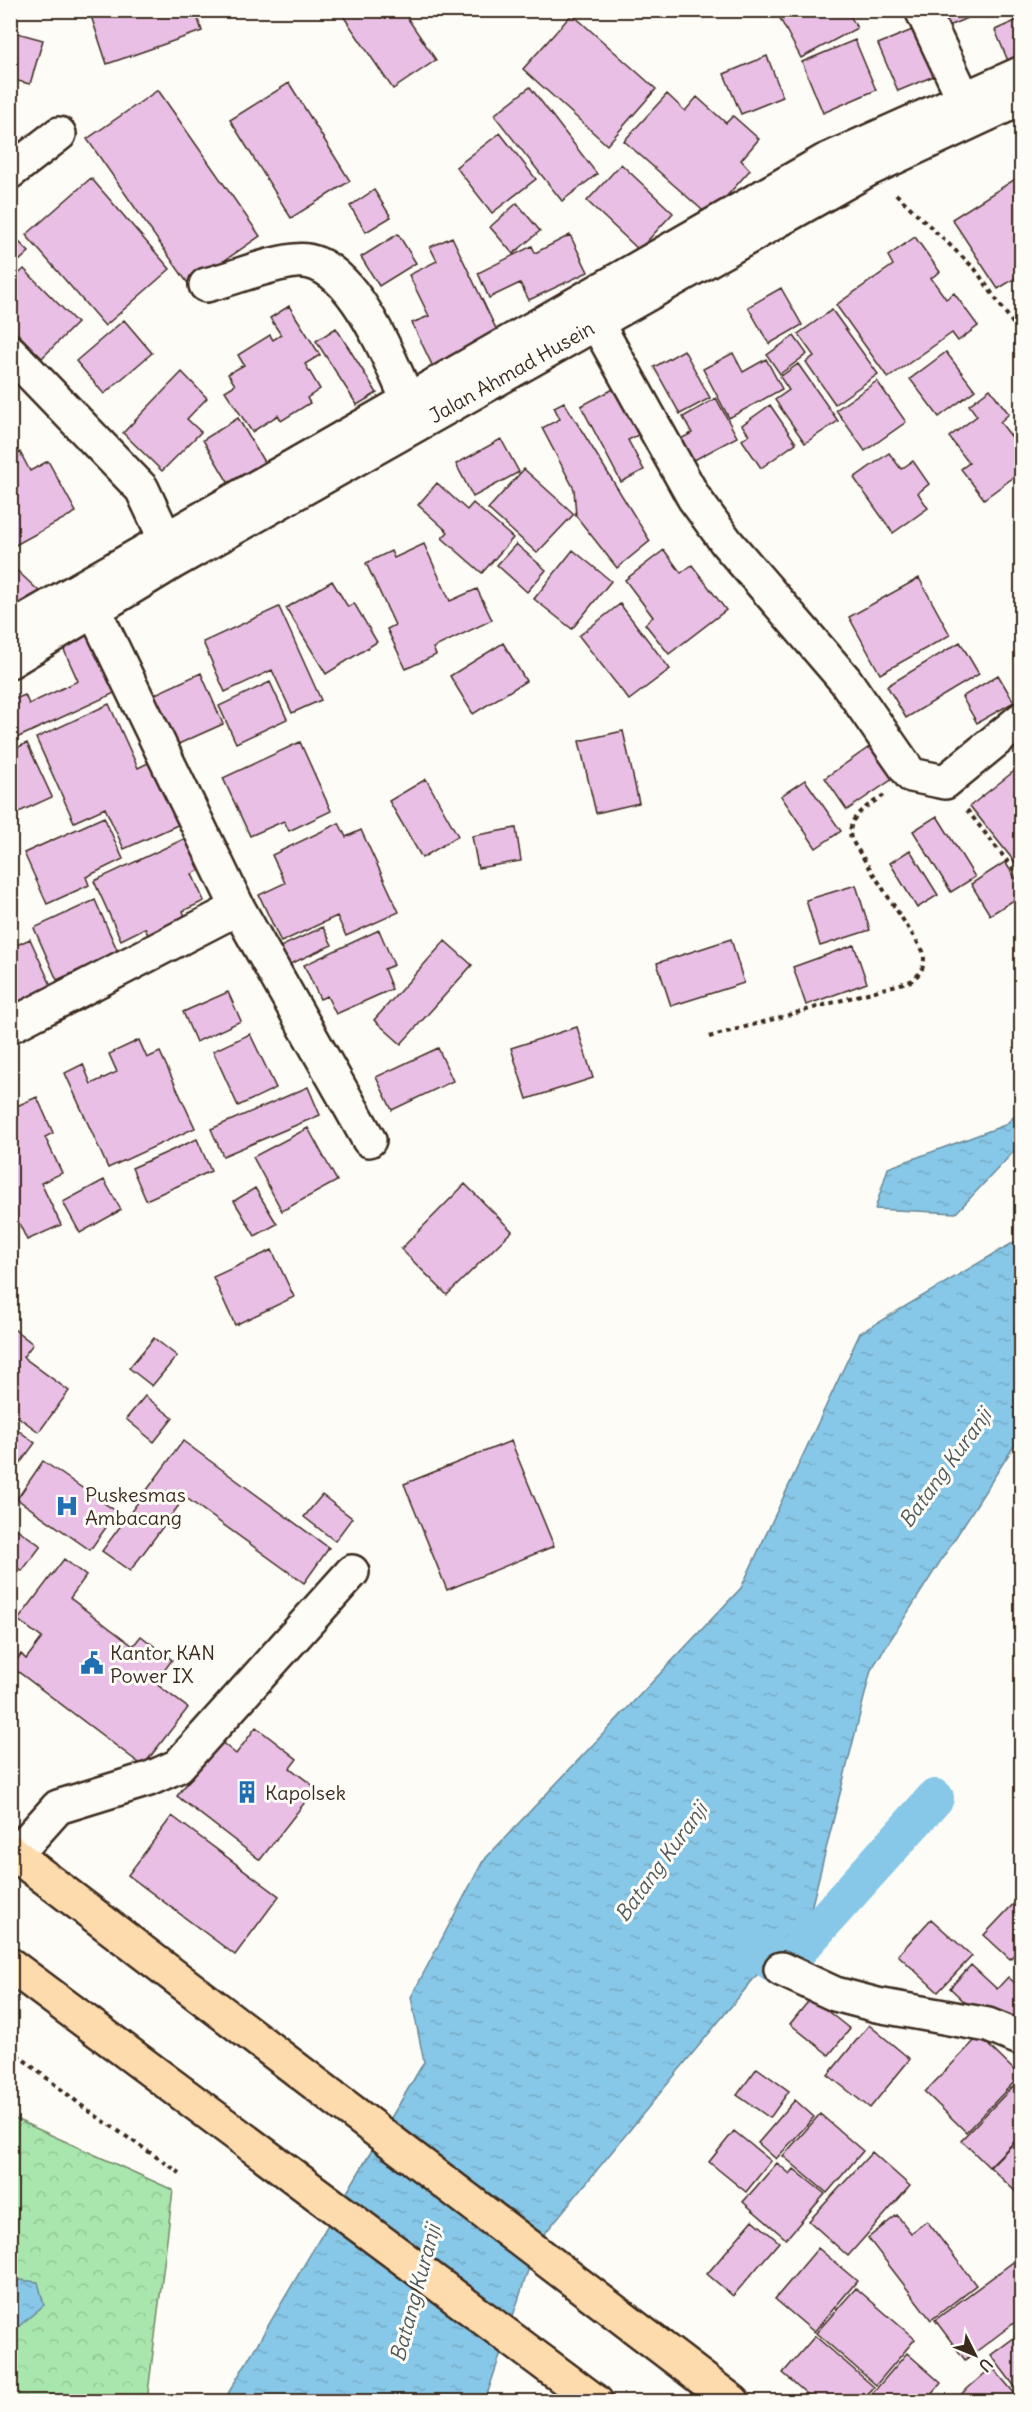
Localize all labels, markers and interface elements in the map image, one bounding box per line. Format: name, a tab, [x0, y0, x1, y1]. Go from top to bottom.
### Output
street label: Jalan Ahmad Husein	[424, 315, 598, 428]
water label: Batang Kuranji	[893, 1401, 999, 1533]
place label: Puskesmas Ambacang	[85, 1482, 186, 1530]
hospital icon: Puskesmas Ambacang	[54, 1493, 80, 1519]
place label: Kantor KAN Power IX	[110, 1640, 215, 1688]
public building icon: Kantor KAN Power IX	[79, 1650, 105, 1676]
building icon: Kapolsek	[234, 1779, 260, 1805]
place label: Kapolsek	[265, 1780, 346, 1805]
water label: Batang Kuranji	[609, 1795, 715, 1927]
water label: Batang Kuranji	[384, 2219, 447, 2364]
north arrow	[945, 2325, 1005, 2385]
text: U	[975, 2354, 997, 2376]

